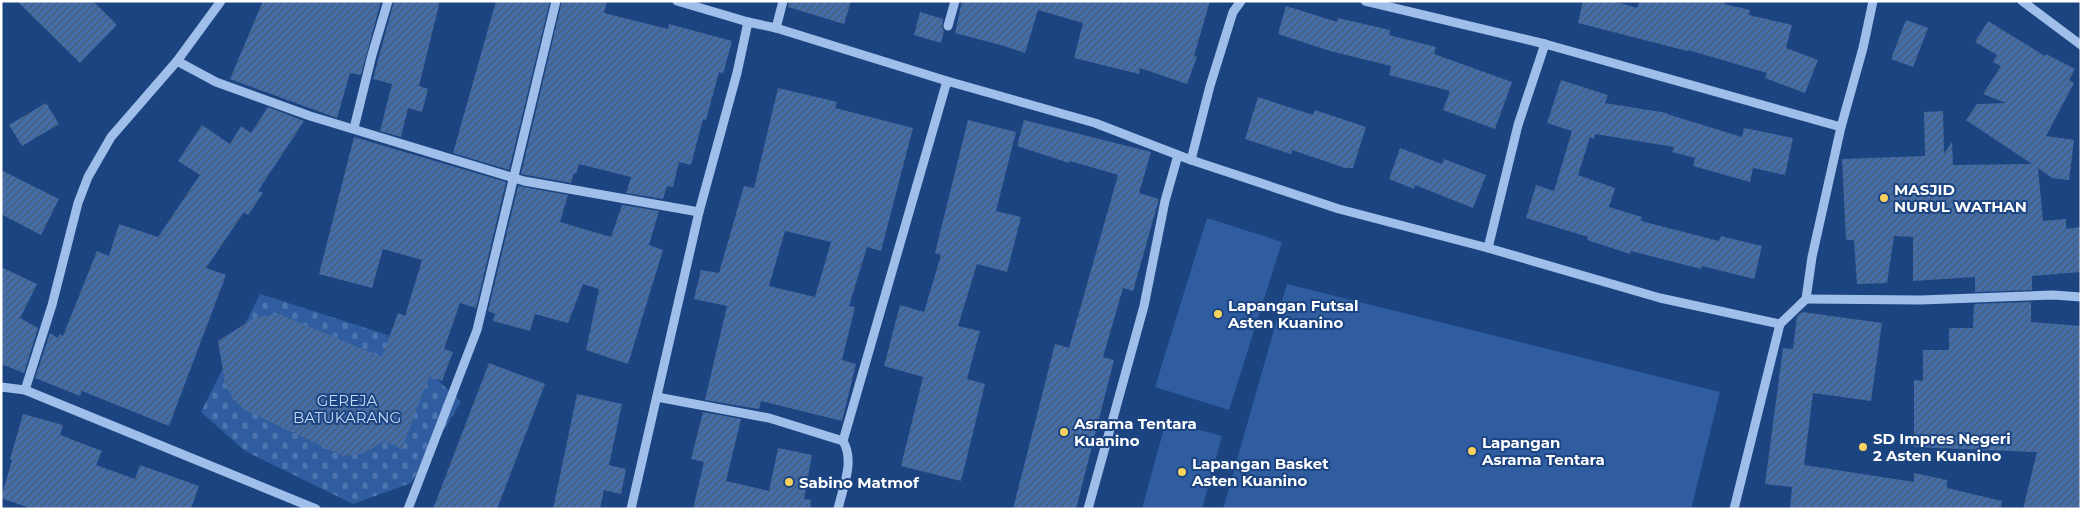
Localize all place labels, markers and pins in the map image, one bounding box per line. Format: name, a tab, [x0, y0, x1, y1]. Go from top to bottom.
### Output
place label: MASJID NURUL WATHAN	[1894, 180, 2027, 216]
marker: MASJID NURUL WATHAN	[1878, 192, 1890, 204]
place label: Lapangan Futsal Asten Kuanino	[1227, 296, 1359, 332]
marker: Lapangan Futsal Asten Kuanino	[1212, 308, 1224, 320]
place label: Asrama Tentara Kuanino	[1073, 414, 1197, 450]
marker: Asrama Tentara Kuanino	[1058, 426, 1070, 438]
place label: SD Impres Negeri 2 Asten Kuanino	[1873, 429, 2011, 465]
place label: Lapangan Asrama Tentara	[1481, 433, 1605, 469]
marker: SD Impres Negeri 2 Asten Kuanino	[1857, 441, 1869, 453]
marker: Lapangan Asrama Tentara	[1466, 445, 1478, 457]
place label: Lapangan Basket Asten Kuanino	[1191, 454, 1329, 490]
marker: Lapangan Basket Asten Kuanino	[1176, 466, 1188, 478]
place label: Sabino Matmof	[799, 473, 920, 492]
marker: Sabino Matmof	[783, 476, 795, 488]

